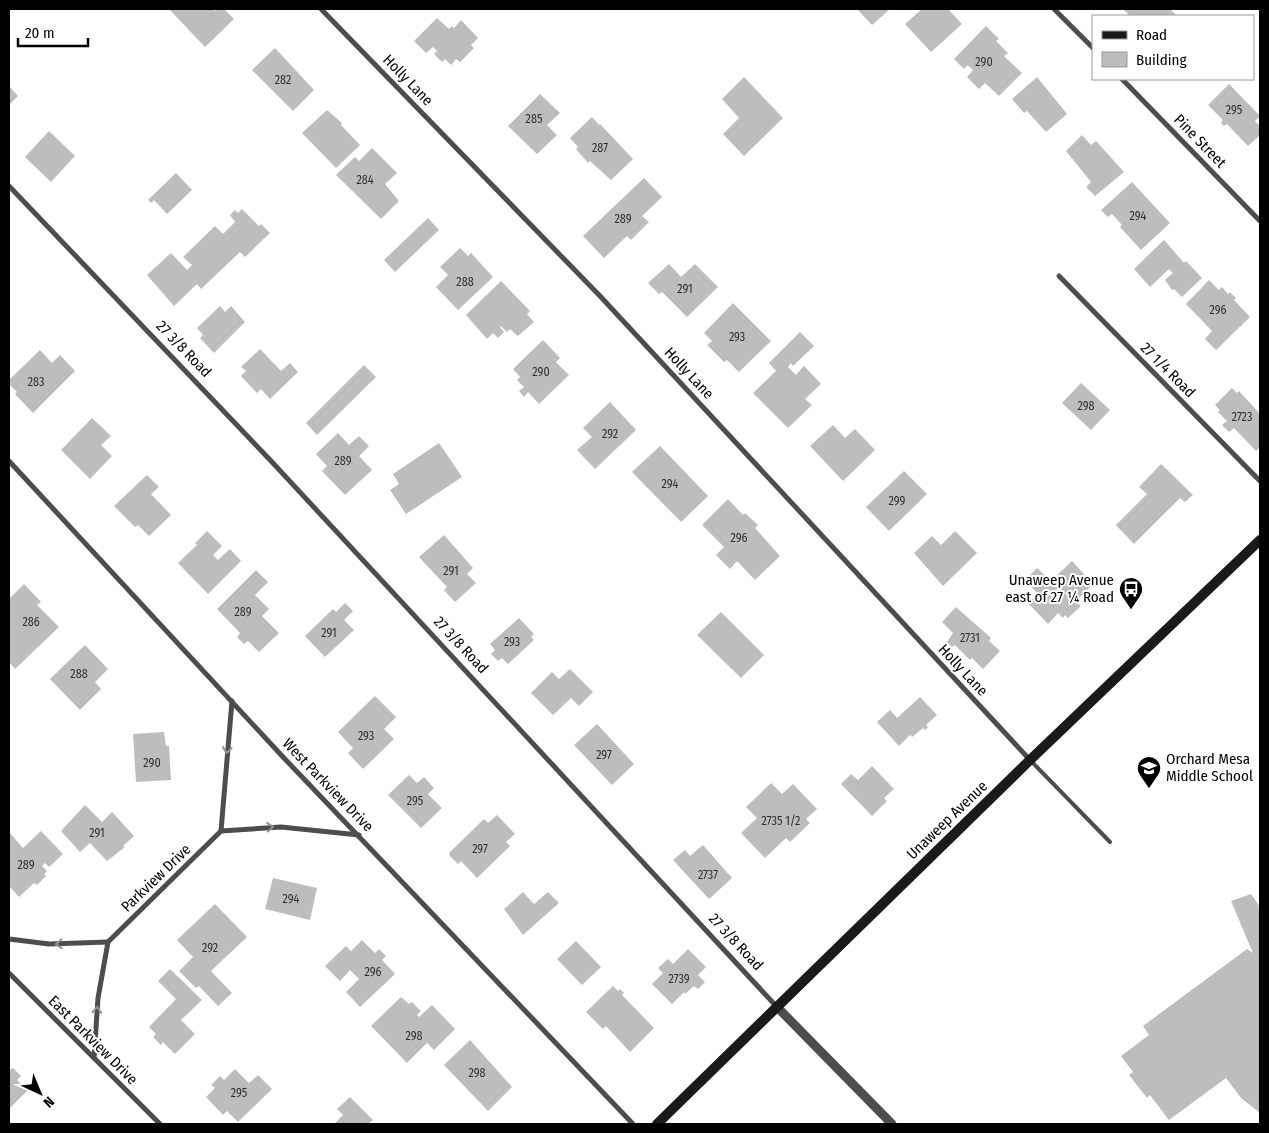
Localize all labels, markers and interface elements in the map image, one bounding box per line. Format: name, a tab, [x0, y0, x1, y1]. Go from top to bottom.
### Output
scale bar	[18, 15, 88, 47]
legend	[1092, 15, 1254, 80]
text: 20 m	[25, 24, 55, 42]
text: Road	[1136, 26, 1167, 44]
street label: Holly Lane	[379, 51, 437, 109]
text: Building	[1136, 51, 1187, 69]
house number: 290	[975, 55, 993, 69]
house number: 282	[275, 73, 291, 87]
house number: 295	[1226, 103, 1243, 117]
street label: Pine Street	[1170, 111, 1230, 172]
house number: 285	[526, 112, 543, 126]
house number: 287	[592, 141, 608, 155]
house number: 284	[356, 173, 374, 187]
house number: 294	[1130, 209, 1147, 223]
house number: 289	[615, 212, 632, 226]
house number: 288	[456, 275, 474, 289]
house number: 291	[677, 282, 693, 296]
house number: 296	[1210, 303, 1227, 317]
street label: 27 3/8 Road	[153, 317, 215, 381]
house number: 293	[729, 330, 745, 344]
street label: 27 1/4 Road	[1137, 339, 1199, 401]
street label: Holly Lane	[661, 343, 717, 403]
house number: 290	[532, 365, 550, 379]
house number: 283	[28, 375, 44, 389]
house number: 298	[1077, 399, 1095, 413]
house number: 2723	[1232, 410, 1252, 424]
house number: 292	[602, 427, 618, 441]
house number: 289	[335, 454, 352, 468]
house number: 294	[662, 477, 679, 491]
house number: 299	[889, 494, 906, 508]
house number: 296	[731, 531, 748, 545]
house number: 291	[443, 564, 459, 578]
place label: Unaweep Avenue east of 27 ¼ Road	[1005, 571, 1114, 606]
bus stop icon: Unaweep Avenue east of 27 ¼ Road	[1118, 576, 1144, 610]
house number: 289	[235, 605, 252, 619]
street label: 27 3/8 Road	[430, 613, 492, 677]
house number: 286	[22, 615, 40, 629]
house number: 291	[321, 626, 337, 640]
house number: 2731	[960, 631, 980, 645]
house number: 293	[504, 635, 520, 649]
street label: Holly Lane	[935, 640, 991, 700]
house number: 288	[70, 667, 88, 681]
house number: 293	[358, 729, 374, 743]
street label: West Parkview Drive	[279, 735, 377, 835]
one-way arrow	[222, 746, 233, 754]
house number: 297	[596, 748, 612, 762]
place label: Orchard Mesa Middle School	[1166, 750, 1253, 785]
school or university icon: Orchard Mesa Middle School	[1136, 755, 1162, 789]
house number: 290	[143, 756, 161, 770]
street label: Unaweep Avenue	[903, 777, 991, 863]
house number: 295	[407, 794, 424, 808]
house number: 2735 1/2	[762, 814, 800, 828]
one-way arrow	[266, 822, 274, 833]
house number: 291	[89, 826, 105, 840]
street label: Parkview Drive	[118, 840, 194, 916]
house number: 297	[472, 842, 488, 856]
house number: 289	[18, 858, 35, 872]
house number: 2737	[698, 868, 718, 882]
house number: 294	[283, 892, 300, 906]
street label: 27 3/8 Road	[705, 910, 767, 974]
one-way arrow	[55, 938, 63, 949]
house number: 292	[202, 941, 218, 955]
house number: 296	[365, 965, 382, 979]
house number: 2739	[668, 972, 690, 986]
street label: East Parkview Drive	[45, 992, 141, 1088]
one-way arrow	[91, 1006, 102, 1014]
house number: 298	[405, 1029, 423, 1043]
house number: 298	[468, 1066, 486, 1080]
north arrow	[15, 1068, 65, 1118]
house number: 295	[231, 1086, 248, 1100]
text: N	[40, 1093, 58, 1111]

